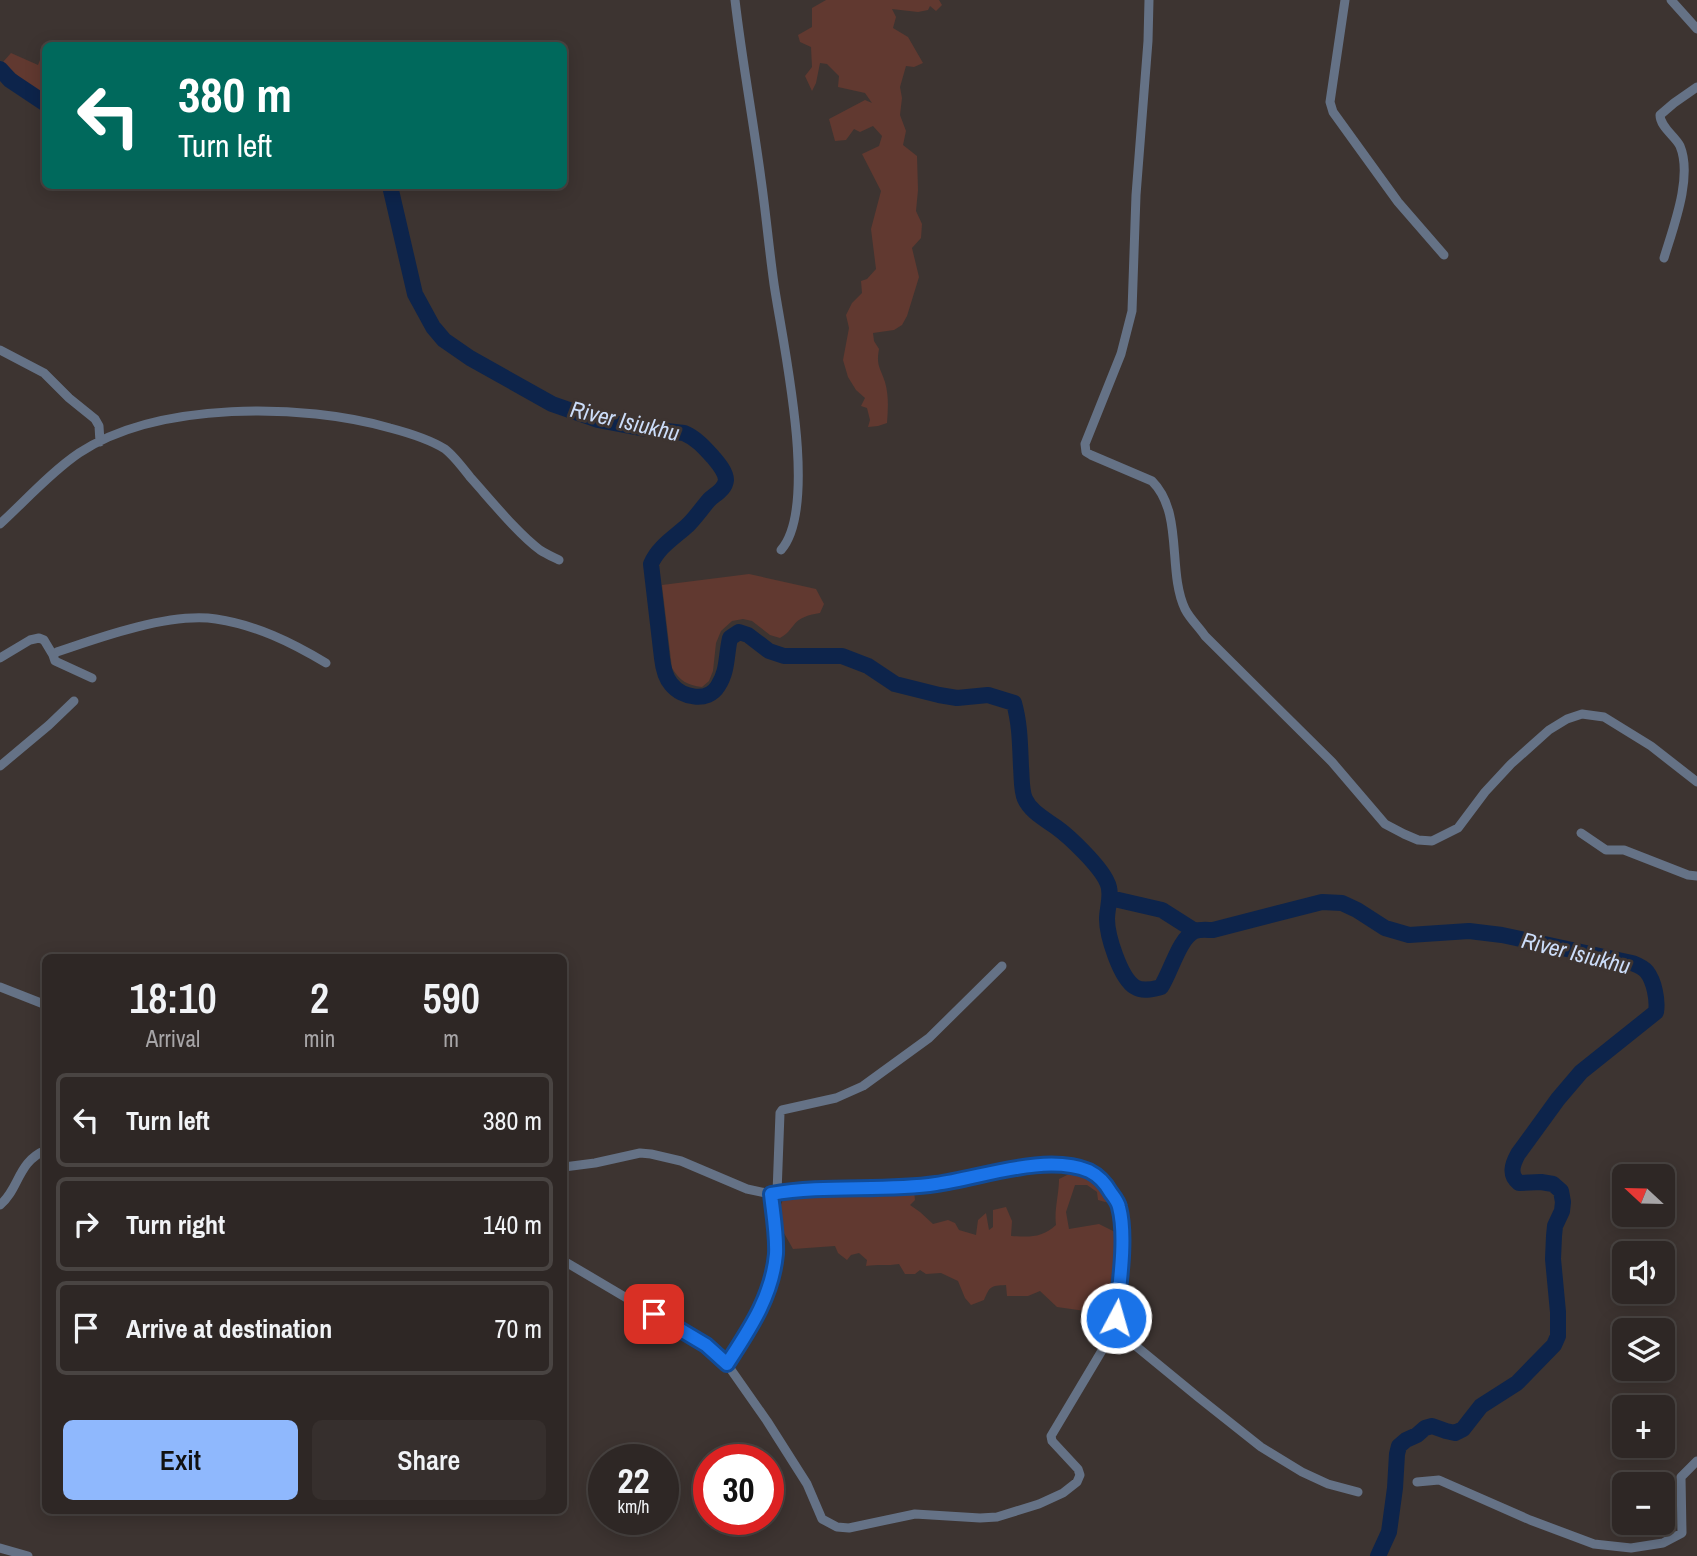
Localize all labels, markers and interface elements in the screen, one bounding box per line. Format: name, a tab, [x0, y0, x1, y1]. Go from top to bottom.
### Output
text: 380 m	[178, 61, 292, 127]
icon: left	[63, 70, 154, 161]
text: Turn left	[178, 124, 272, 167]
water label: River Isiukhu	[567, 393, 683, 448]
water label: River Isiukhu	[1518, 924, 1634, 981]
text: 18:10	[129, 970, 217, 1026]
text: 2	[310, 970, 329, 1026]
text: 590	[422, 970, 480, 1026]
text: Arrival	[146, 1023, 200, 1054]
text: min	[304, 1023, 335, 1054]
text: m	[443, 1023, 459, 1054]
icon: left	[67, 1101, 105, 1139]
text: Turn left	[126, 1103, 210, 1138]
text: 380 m	[483, 1103, 542, 1138]
north arrow	[1612, 1164, 1675, 1227]
map controls	[1612, 1164, 1675, 1535]
icon: right	[67, 1205, 105, 1243]
text: Turn right	[126, 1207, 225, 1242]
text: 140 m	[483, 1207, 542, 1242]
button: sound	[1612, 1241, 1675, 1304]
position arrow	[1079, 1281, 1153, 1355]
pin	[624, 1284, 684, 1344]
icon: arrive	[635, 1295, 673, 1333]
icon: arrive	[67, 1309, 105, 1347]
text: Arrive at destination	[126, 1311, 332, 1346]
text: 70 m	[495, 1311, 542, 1346]
button: layers	[1612, 1318, 1675, 1381]
button: +	[1612, 1395, 1675, 1458]
button: Exit	[63, 1420, 298, 1500]
button: Share	[312, 1420, 546, 1500]
speed limit sign: 30	[693, 1444, 784, 1535]
text: 22	[618, 1457, 649, 1504]
button: −	[1612, 1472, 1675, 1535]
text: km/h	[618, 1494, 650, 1519]

